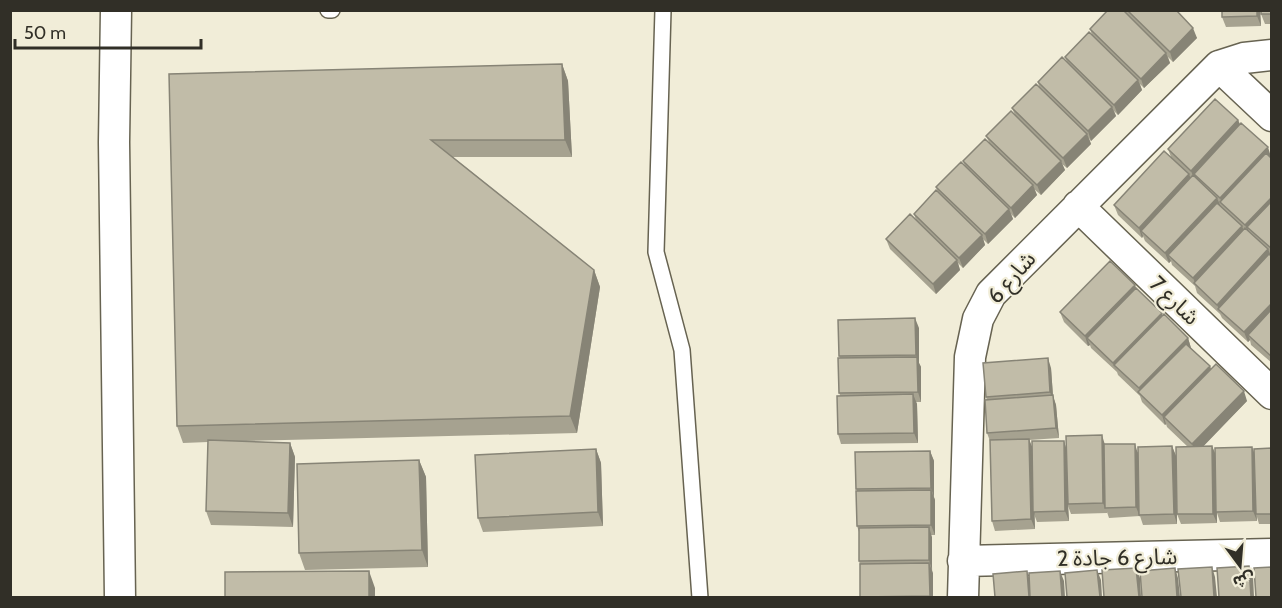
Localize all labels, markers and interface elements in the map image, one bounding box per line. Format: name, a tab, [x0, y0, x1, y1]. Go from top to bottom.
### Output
scale bar	[15, 12, 201, 50]
text: 50 m	[24, 22, 66, 44]
street label: شارع 6	[981, 246, 1044, 311]
street label: شارع 7	[1142, 270, 1205, 333]
north arrow	[1210, 536, 1270, 596]
street label: شارع 6 جادة 2	[1057, 543, 1178, 575]
text: ش	[1231, 568, 1257, 592]

